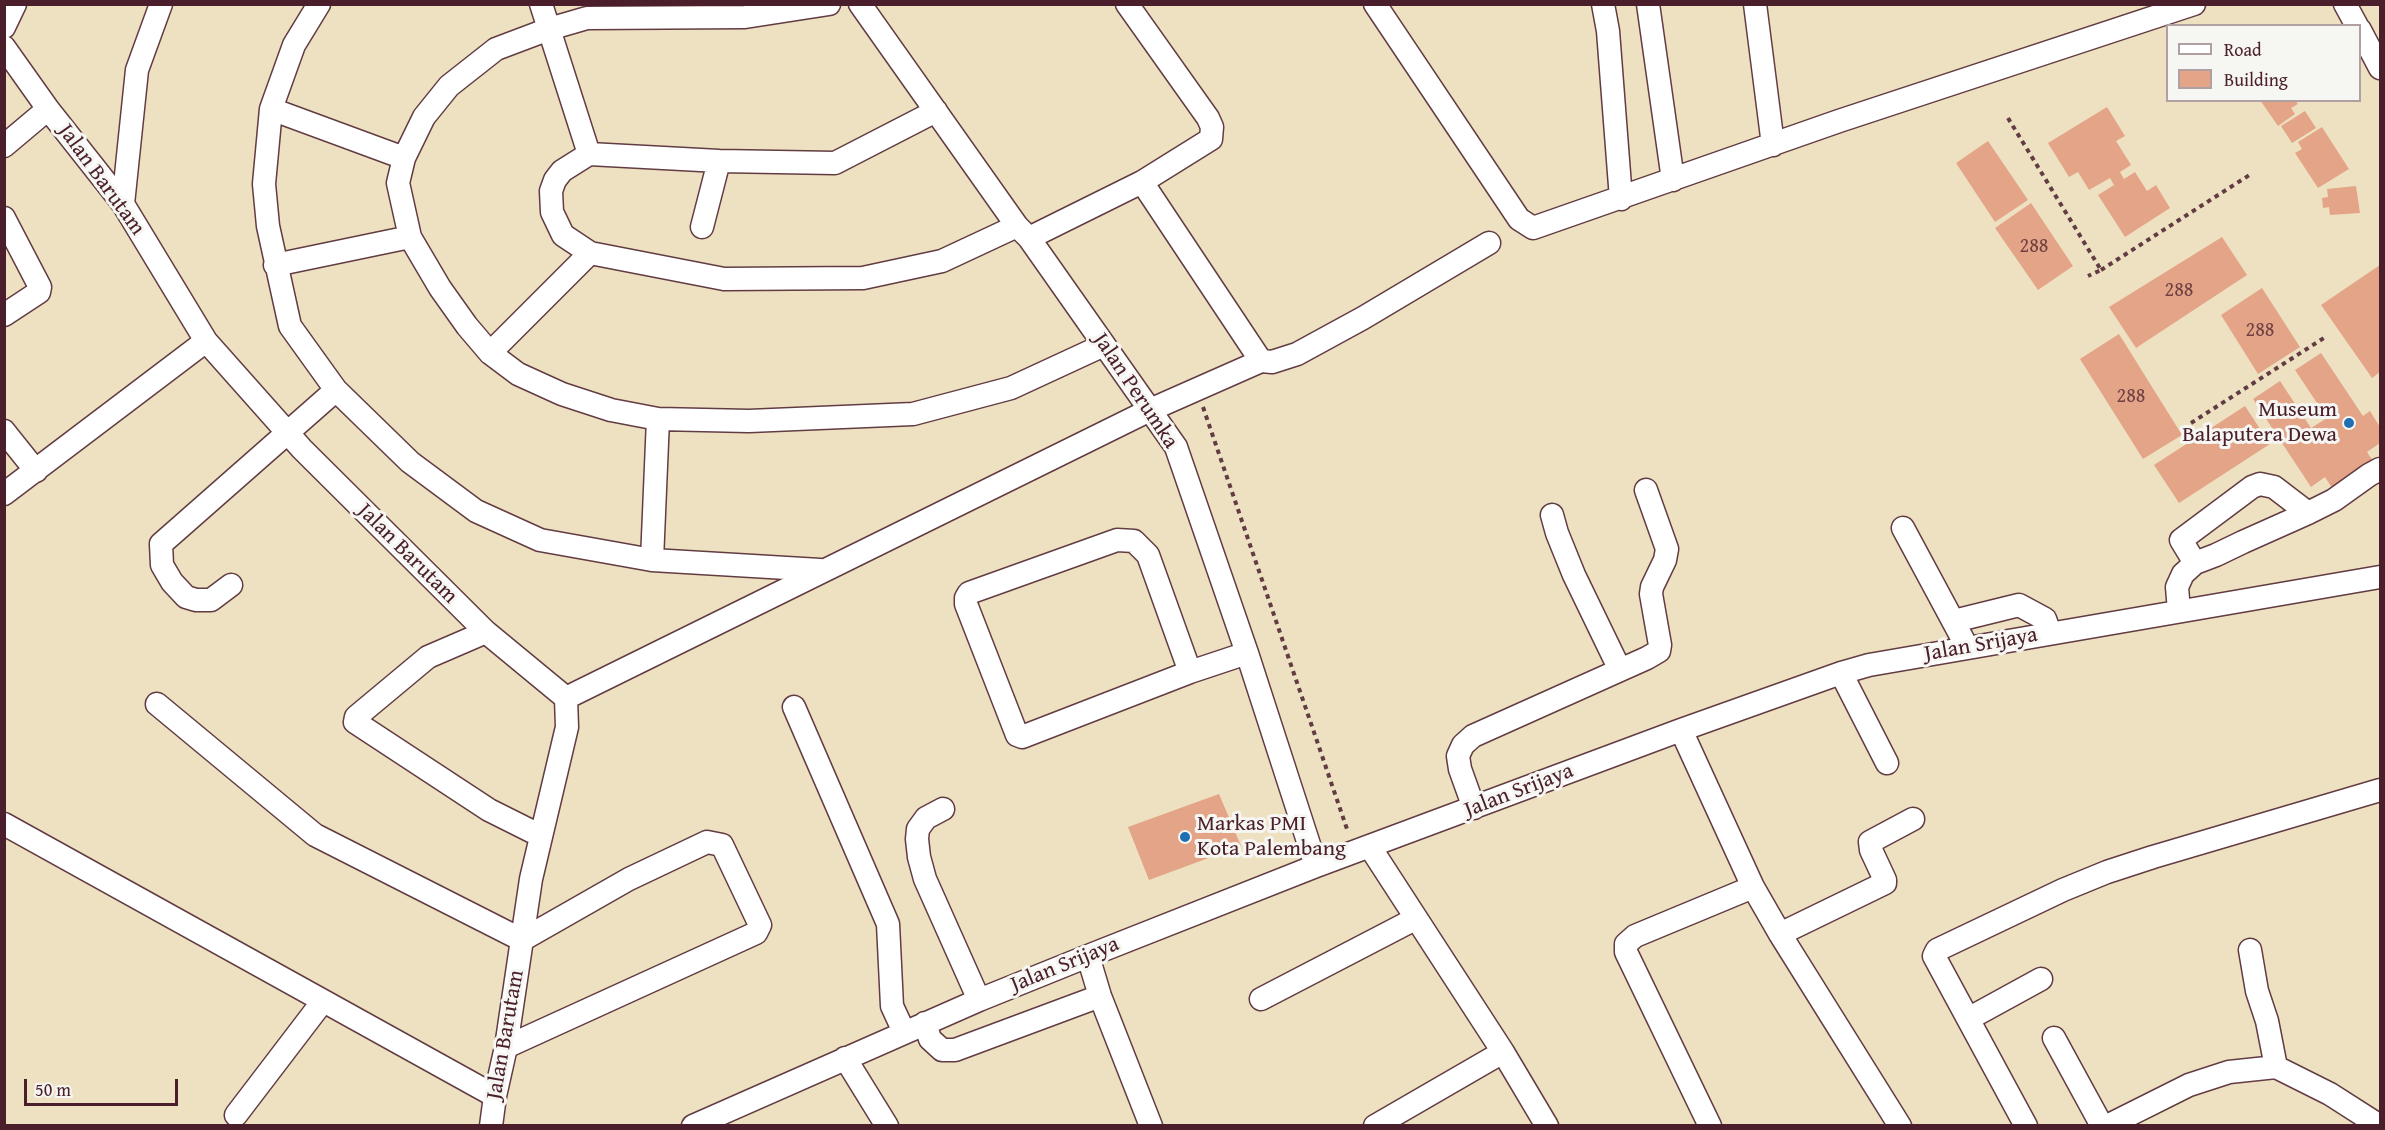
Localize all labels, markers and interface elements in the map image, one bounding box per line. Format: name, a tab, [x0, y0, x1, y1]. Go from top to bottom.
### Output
legend	[2166, 24, 2361, 102]
text: Road	[2224, 36, 2262, 63]
text: Building	[2224, 66, 2288, 93]
street label: Jalan Barutam	[52, 119, 150, 241]
house number: 288	[2020, 235, 2048, 259]
house number: 288	[2165, 279, 2193, 303]
house number: 288	[2246, 319, 2274, 343]
street label: Jalan Perumka	[1087, 328, 1183, 454]
house number: 288	[2117, 385, 2145, 409]
place label: Museum Balaputera Dewa	[2182, 397, 2337, 448]
marker: Museum Balaputera Dewa	[2342, 416, 2356, 430]
street label: Jalan Barutam	[351, 498, 463, 610]
street label: Jalan Srijaya	[1922, 622, 2040, 668]
street label: Jalan Srijaya	[1461, 758, 1577, 824]
place label: Markas PMI Kota Palembang	[1197, 811, 1346, 862]
marker: Markas PMI Kota Palembang	[1178, 830, 1192, 844]
street label: Jalan Srijaya	[1007, 931, 1123, 999]
street label: Jalan Barutam	[482, 968, 530, 1102]
scale bar	[27, 1067, 182, 1105]
text: 50 m	[35, 1076, 71, 1103]

